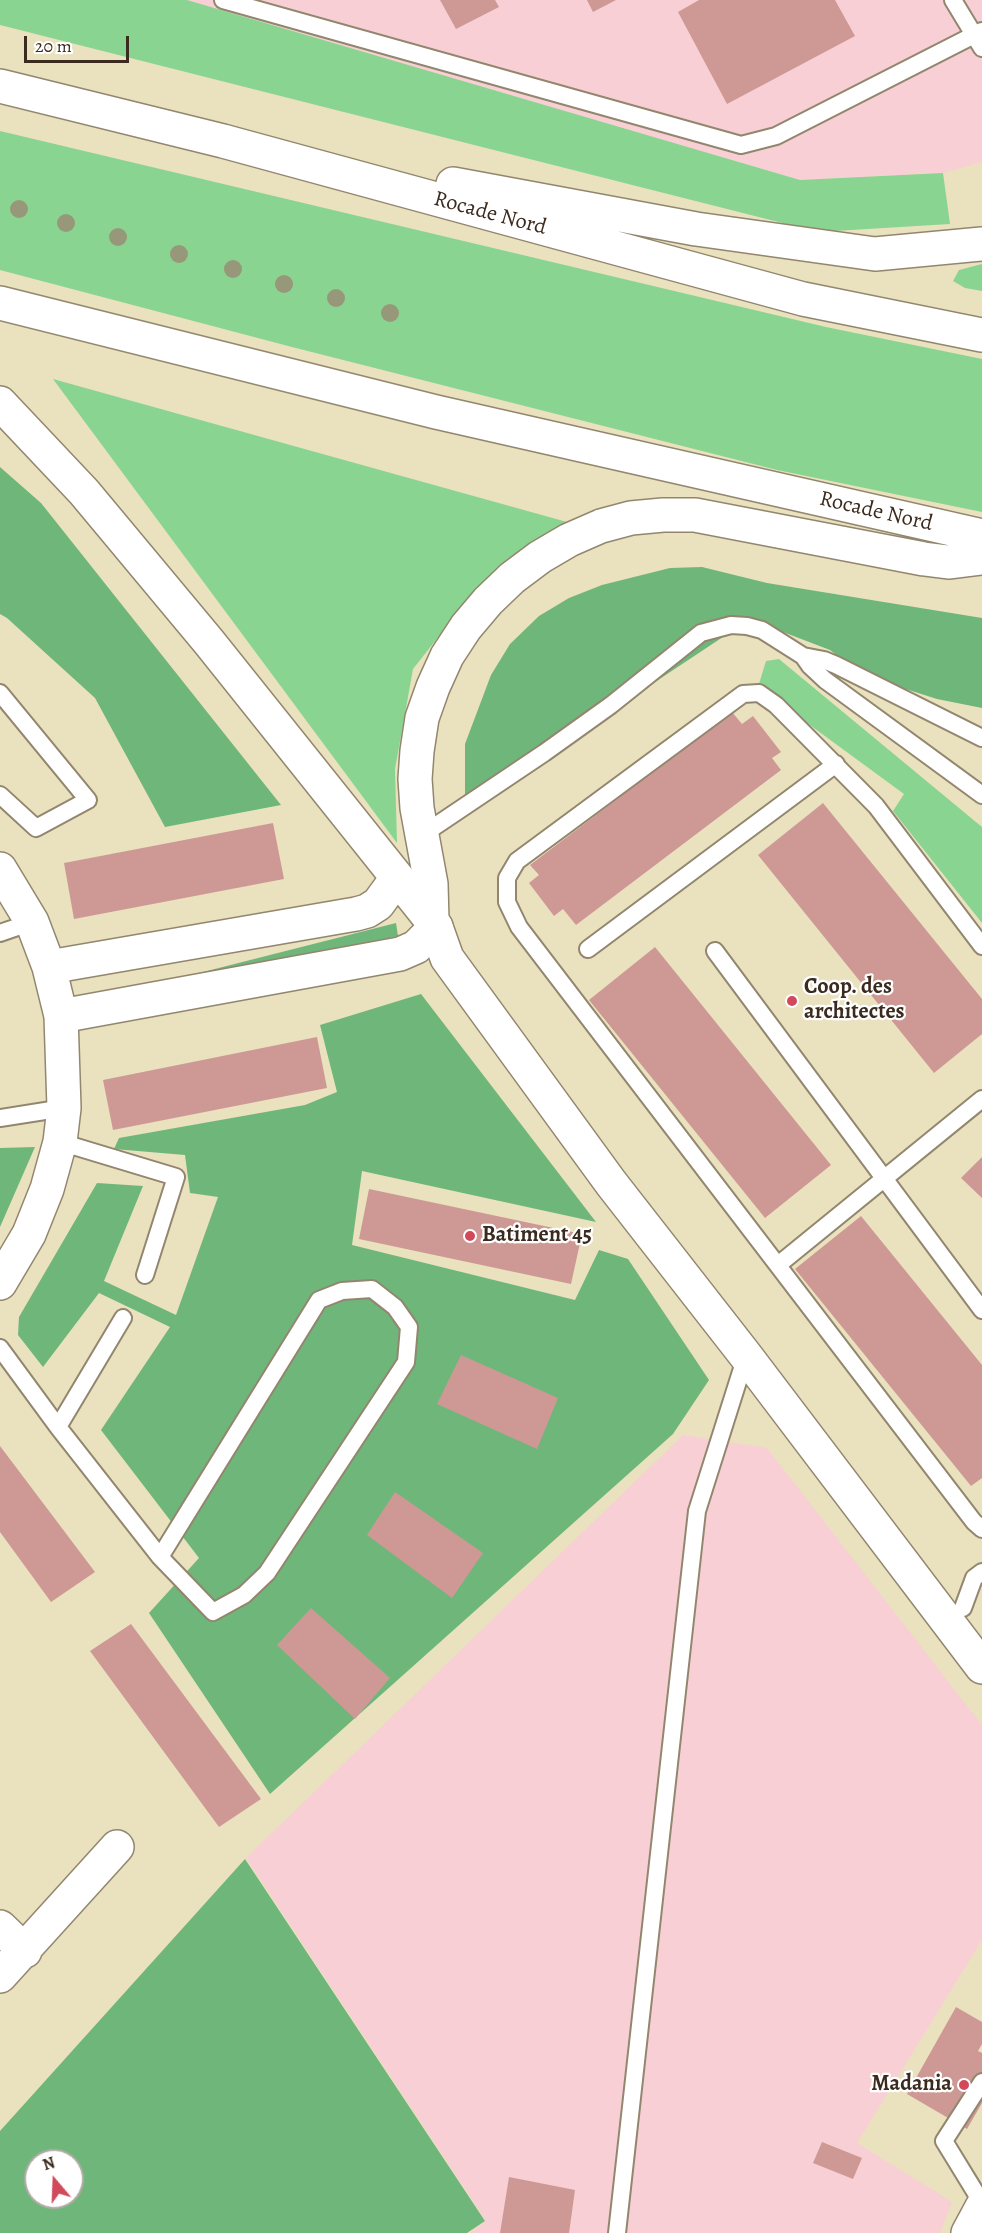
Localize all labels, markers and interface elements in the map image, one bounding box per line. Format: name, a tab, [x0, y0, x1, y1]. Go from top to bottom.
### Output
scale bar	[27, 24, 132, 62]
text: 20 m	[35, 34, 72, 58]
street label: Rocade Nord	[431, 186, 549, 242]
street label: Rocade Nord	[817, 486, 935, 538]
place label: Coop. des architectes	[804, 975, 905, 1026]
marker: Coop. des architectes	[785, 994, 799, 1008]
place label: Batiment 45	[482, 1223, 592, 1249]
marker: Batiment 45	[463, 1229, 477, 1243]
place label: Madania	[871, 2072, 952, 2098]
marker: Madania	[957, 2078, 971, 2092]
north arrow	[24, 2149, 84, 2209]
text: N	[40, 2152, 58, 2176]

